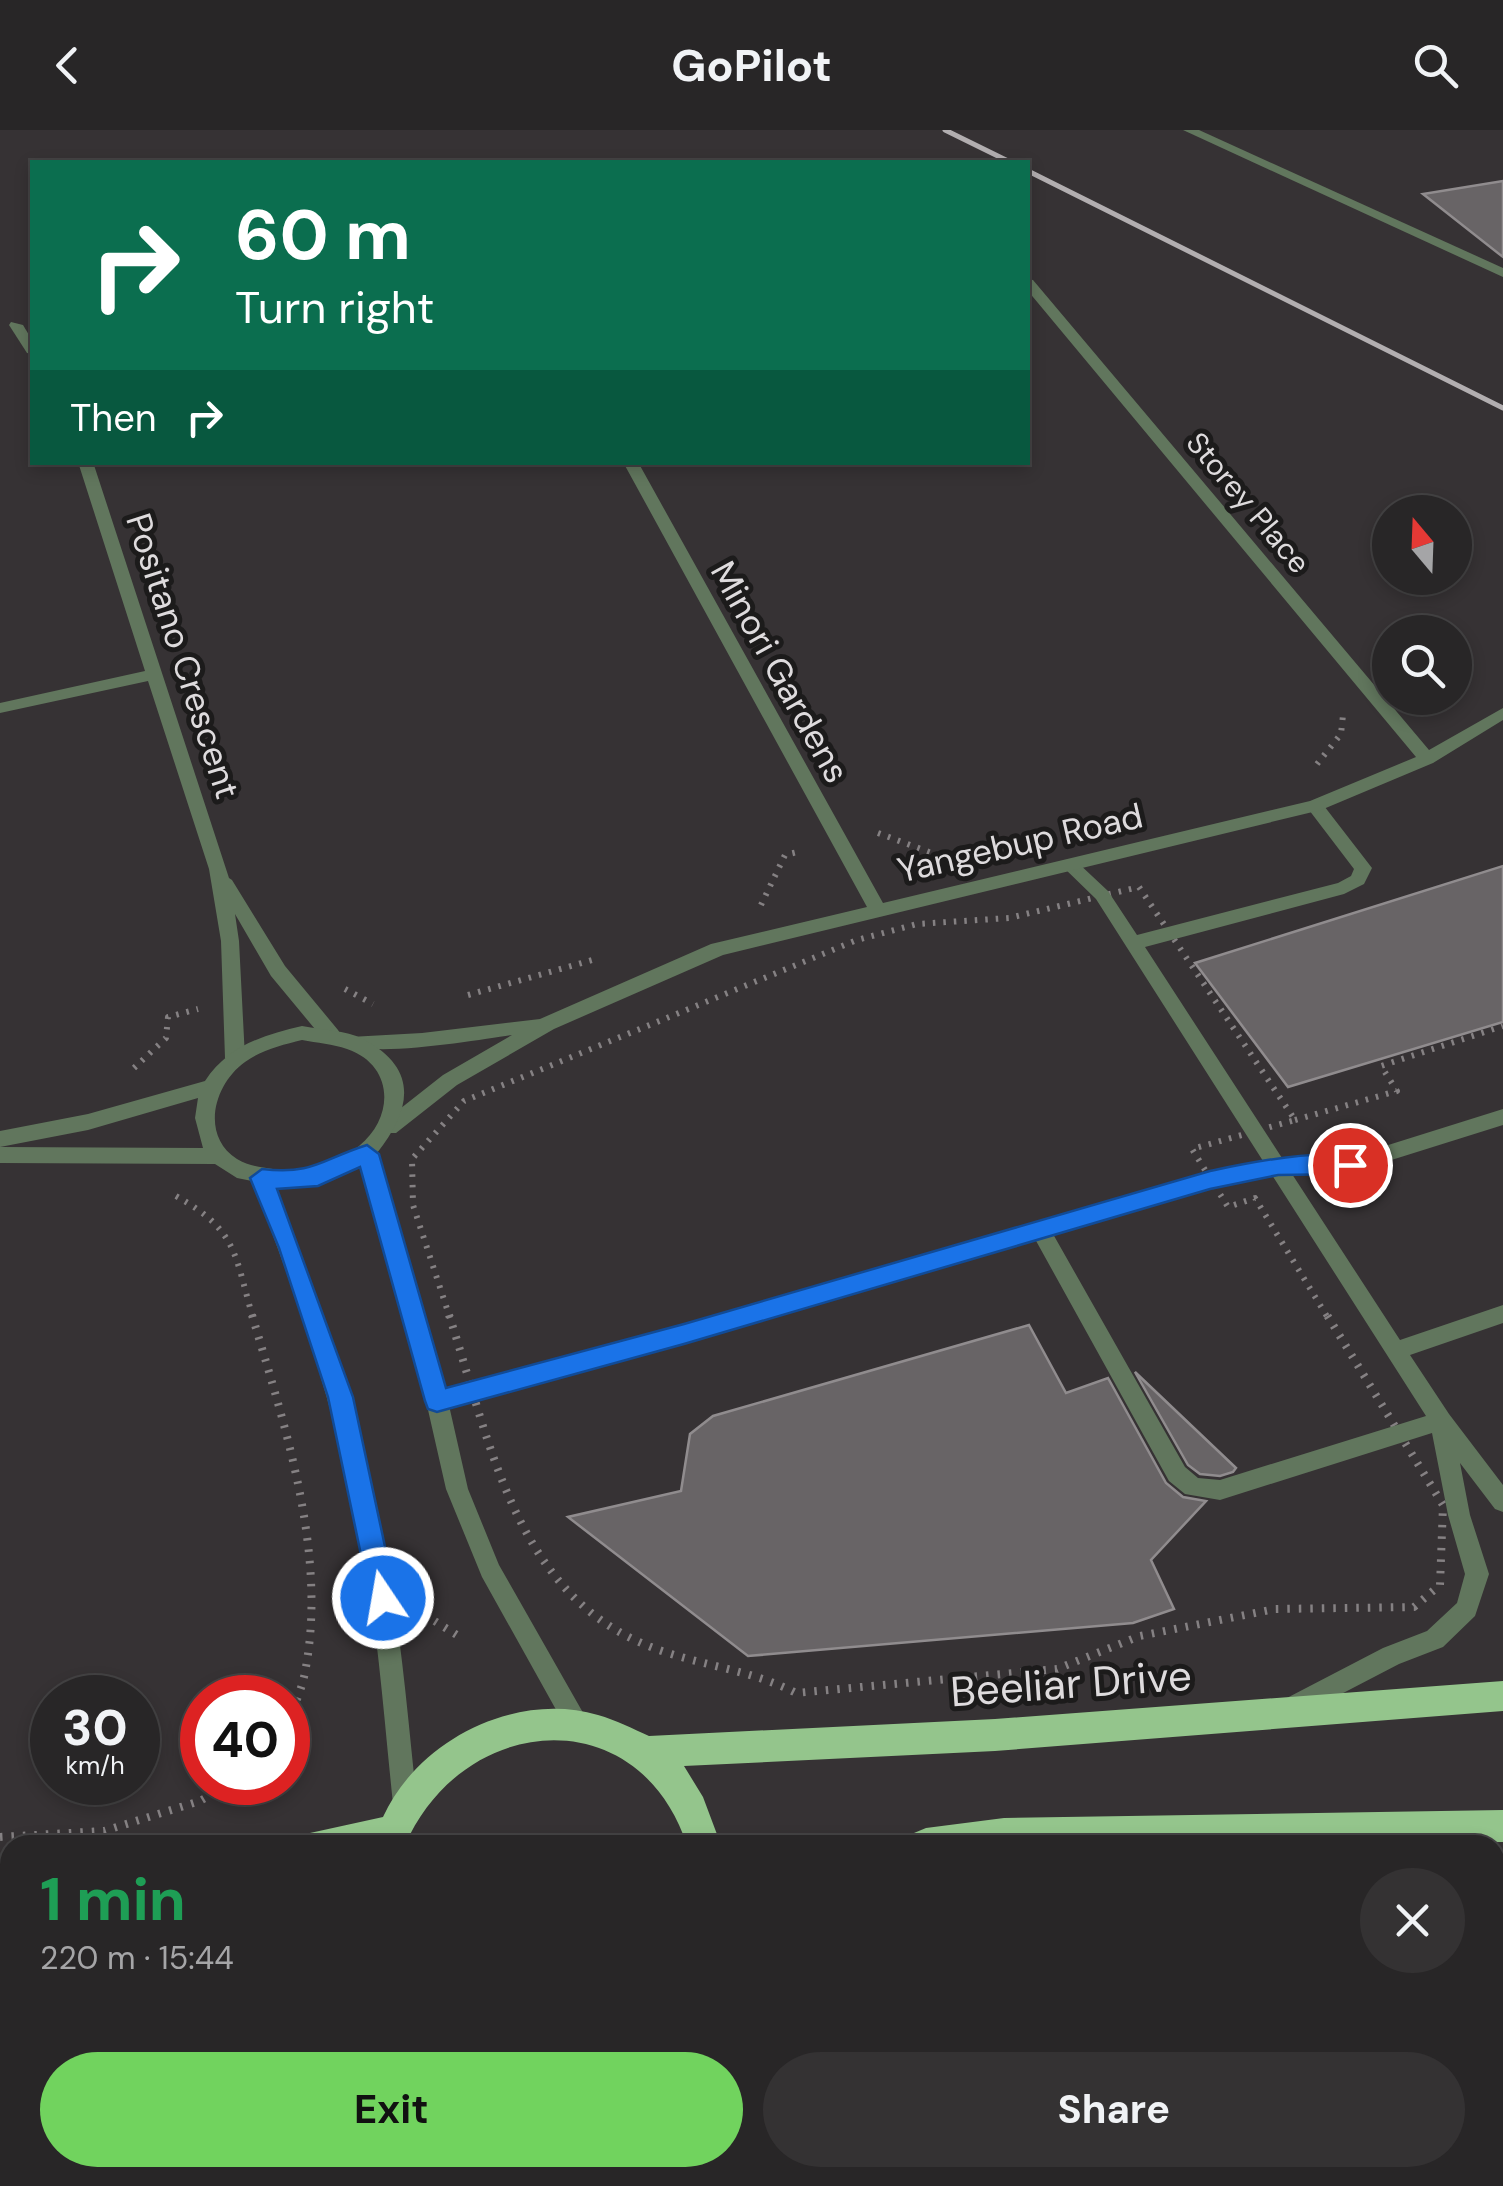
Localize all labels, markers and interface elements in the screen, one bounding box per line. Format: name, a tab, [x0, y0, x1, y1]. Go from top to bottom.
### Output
text: GoPilot	[671, 36, 832, 95]
icon: back	[40, 38, 95, 93]
icon: search	[1408, 38, 1463, 93]
text: 60 m	[235, 190, 411, 281]
icon: right	[70, 200, 200, 330]
text: Turn right	[235, 278, 434, 337]
icon: right	[177, 390, 232, 445]
text: Then	[70, 393, 157, 443]
street label: Storey Place	[1178, 424, 1319, 581]
north arrow	[1372, 495, 1472, 595]
map controls	[1372, 495, 1472, 715]
street label: Positano Crescent	[115, 507, 251, 805]
street label: Minori Gardens	[700, 553, 860, 791]
button: search	[1372, 615, 1472, 715]
street label: Yangebup Road	[893, 792, 1147, 894]
pin	[1308, 1123, 1393, 1208]
icon: arrive	[1323, 1138, 1378, 1193]
position arrow	[331, 1546, 435, 1650]
street label: Beeliar Drive	[949, 1648, 1193, 1719]
speed limit sign: 40	[180, 1675, 310, 1805]
text: 30	[62, 1695, 128, 1761]
text: km/h	[65, 1749, 125, 1782]
text: 1 min	[40, 1860, 186, 1939]
button: close	[1360, 1868, 1465, 1973]
text: 220 m · 15:44	[40, 1937, 234, 1979]
button: Exit	[40, 2052, 743, 2167]
button: Share	[763, 2052, 1465, 2167]

